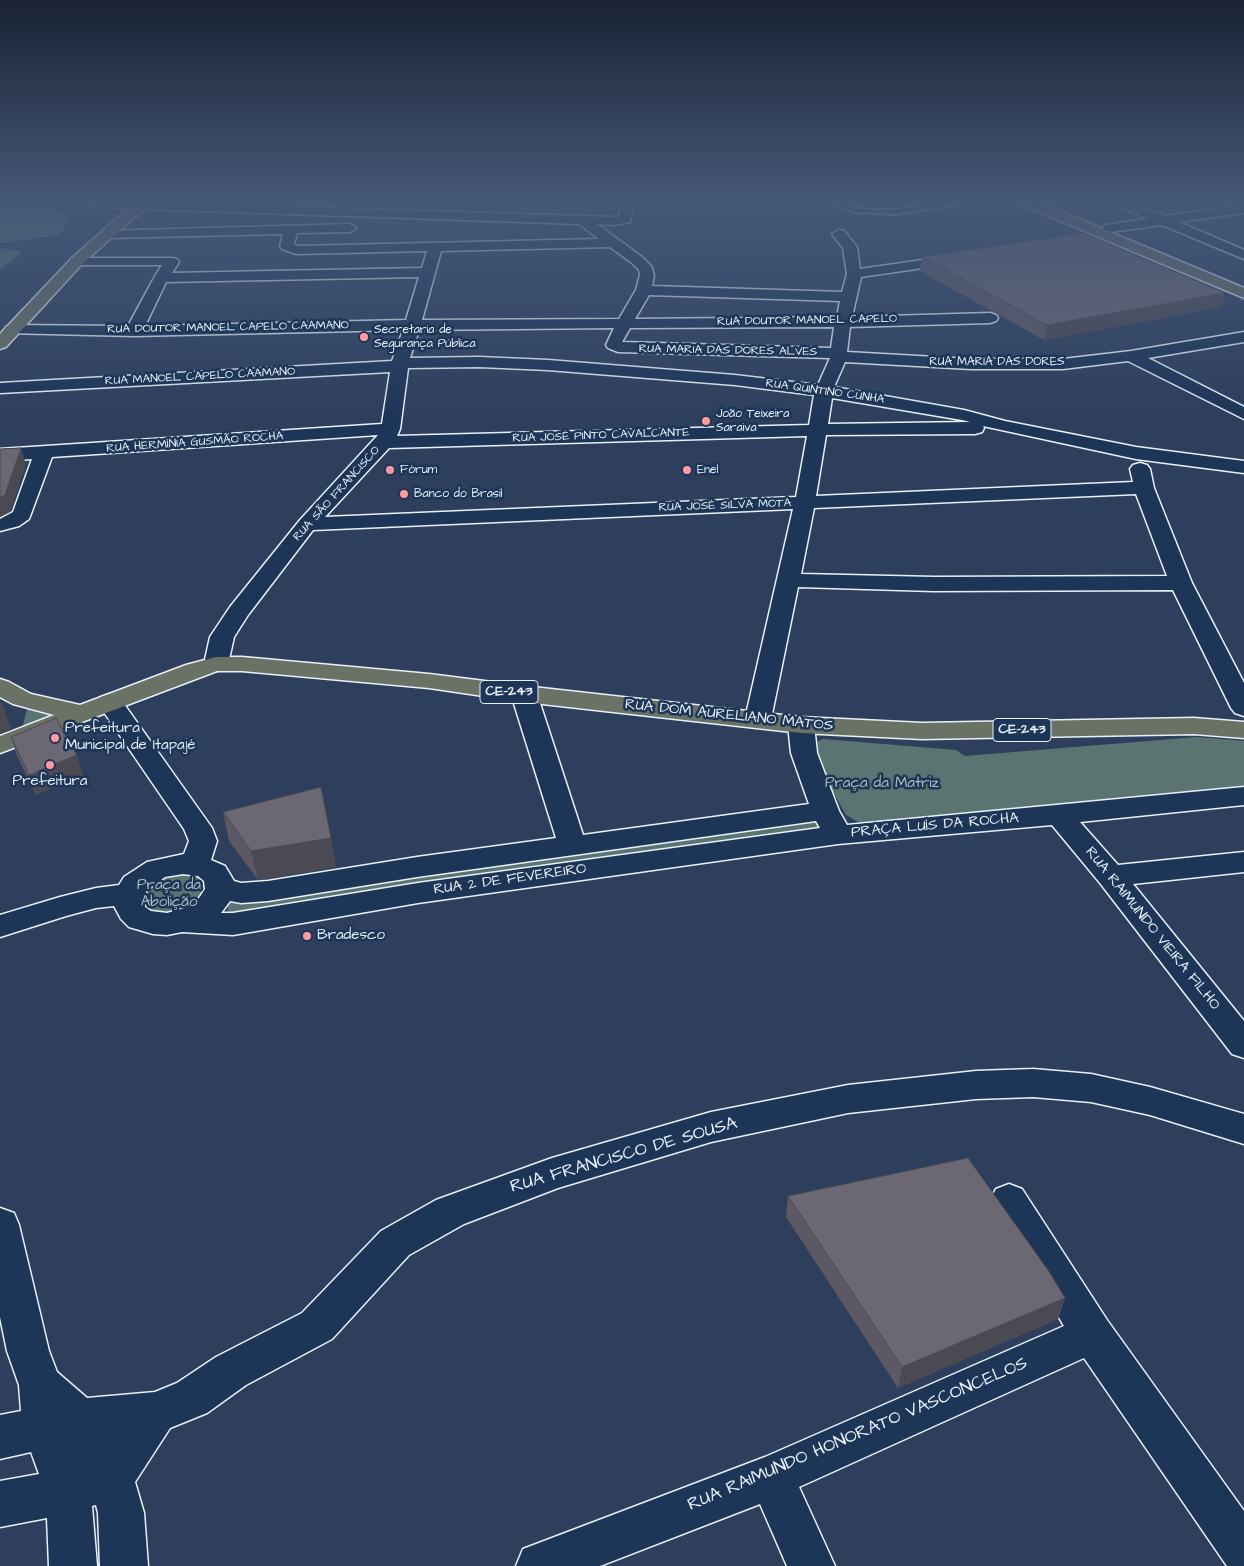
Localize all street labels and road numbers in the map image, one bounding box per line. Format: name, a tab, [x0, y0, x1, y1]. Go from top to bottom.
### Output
street label: RUA DOUTOR MANOEL CAPELO	[717, 312, 897, 330]
street label: RUA DOUTOR MANOEL CAPELO CAAMANO	[107, 319, 349, 337]
street label: RUA MARIA DAS DORES ALVES	[639, 342, 817, 360]
street label: RUA MARIA DAS DORES	[929, 355, 1065, 369]
street label: RUA MANOEL CAPELO CAAMANO	[105, 365, 295, 389]
street label: RUA QUINTINO CUNHA	[765, 377, 885, 407]
street label: RUA JOSÉ PINTO CAVALCANTE	[512, 426, 690, 446]
street label: RUA HERMÍNIA GUSMÃO ROCHA	[106, 430, 284, 456]
street label: RUA SÃO FRANCISCO	[291, 444, 383, 544]
street label: RUA JOSÉ SILVA MOTA	[658, 496, 792, 516]
road number: CE-243	[480, 680, 538, 704]
street label: RUA DOM AURELIANO MATOS	[624, 696, 834, 736]
road number: CE-243	[993, 718, 1051, 742]
street label: PRAÇA LUÍS DA ROCHA	[850, 810, 1020, 842]
street label: RUA RAIMUNDO VIEIRA FILHO	[1081, 844, 1223, 1014]
street label: RUA 2 DE FEVEREIRO	[432, 860, 588, 900]
street label: RUA FRANCISCO DE SOUSA	[508, 1113, 740, 1199]
street label: RUA RAIMUNDO HONORATO VASCONCELOS	[685, 1353, 1031, 1517]

